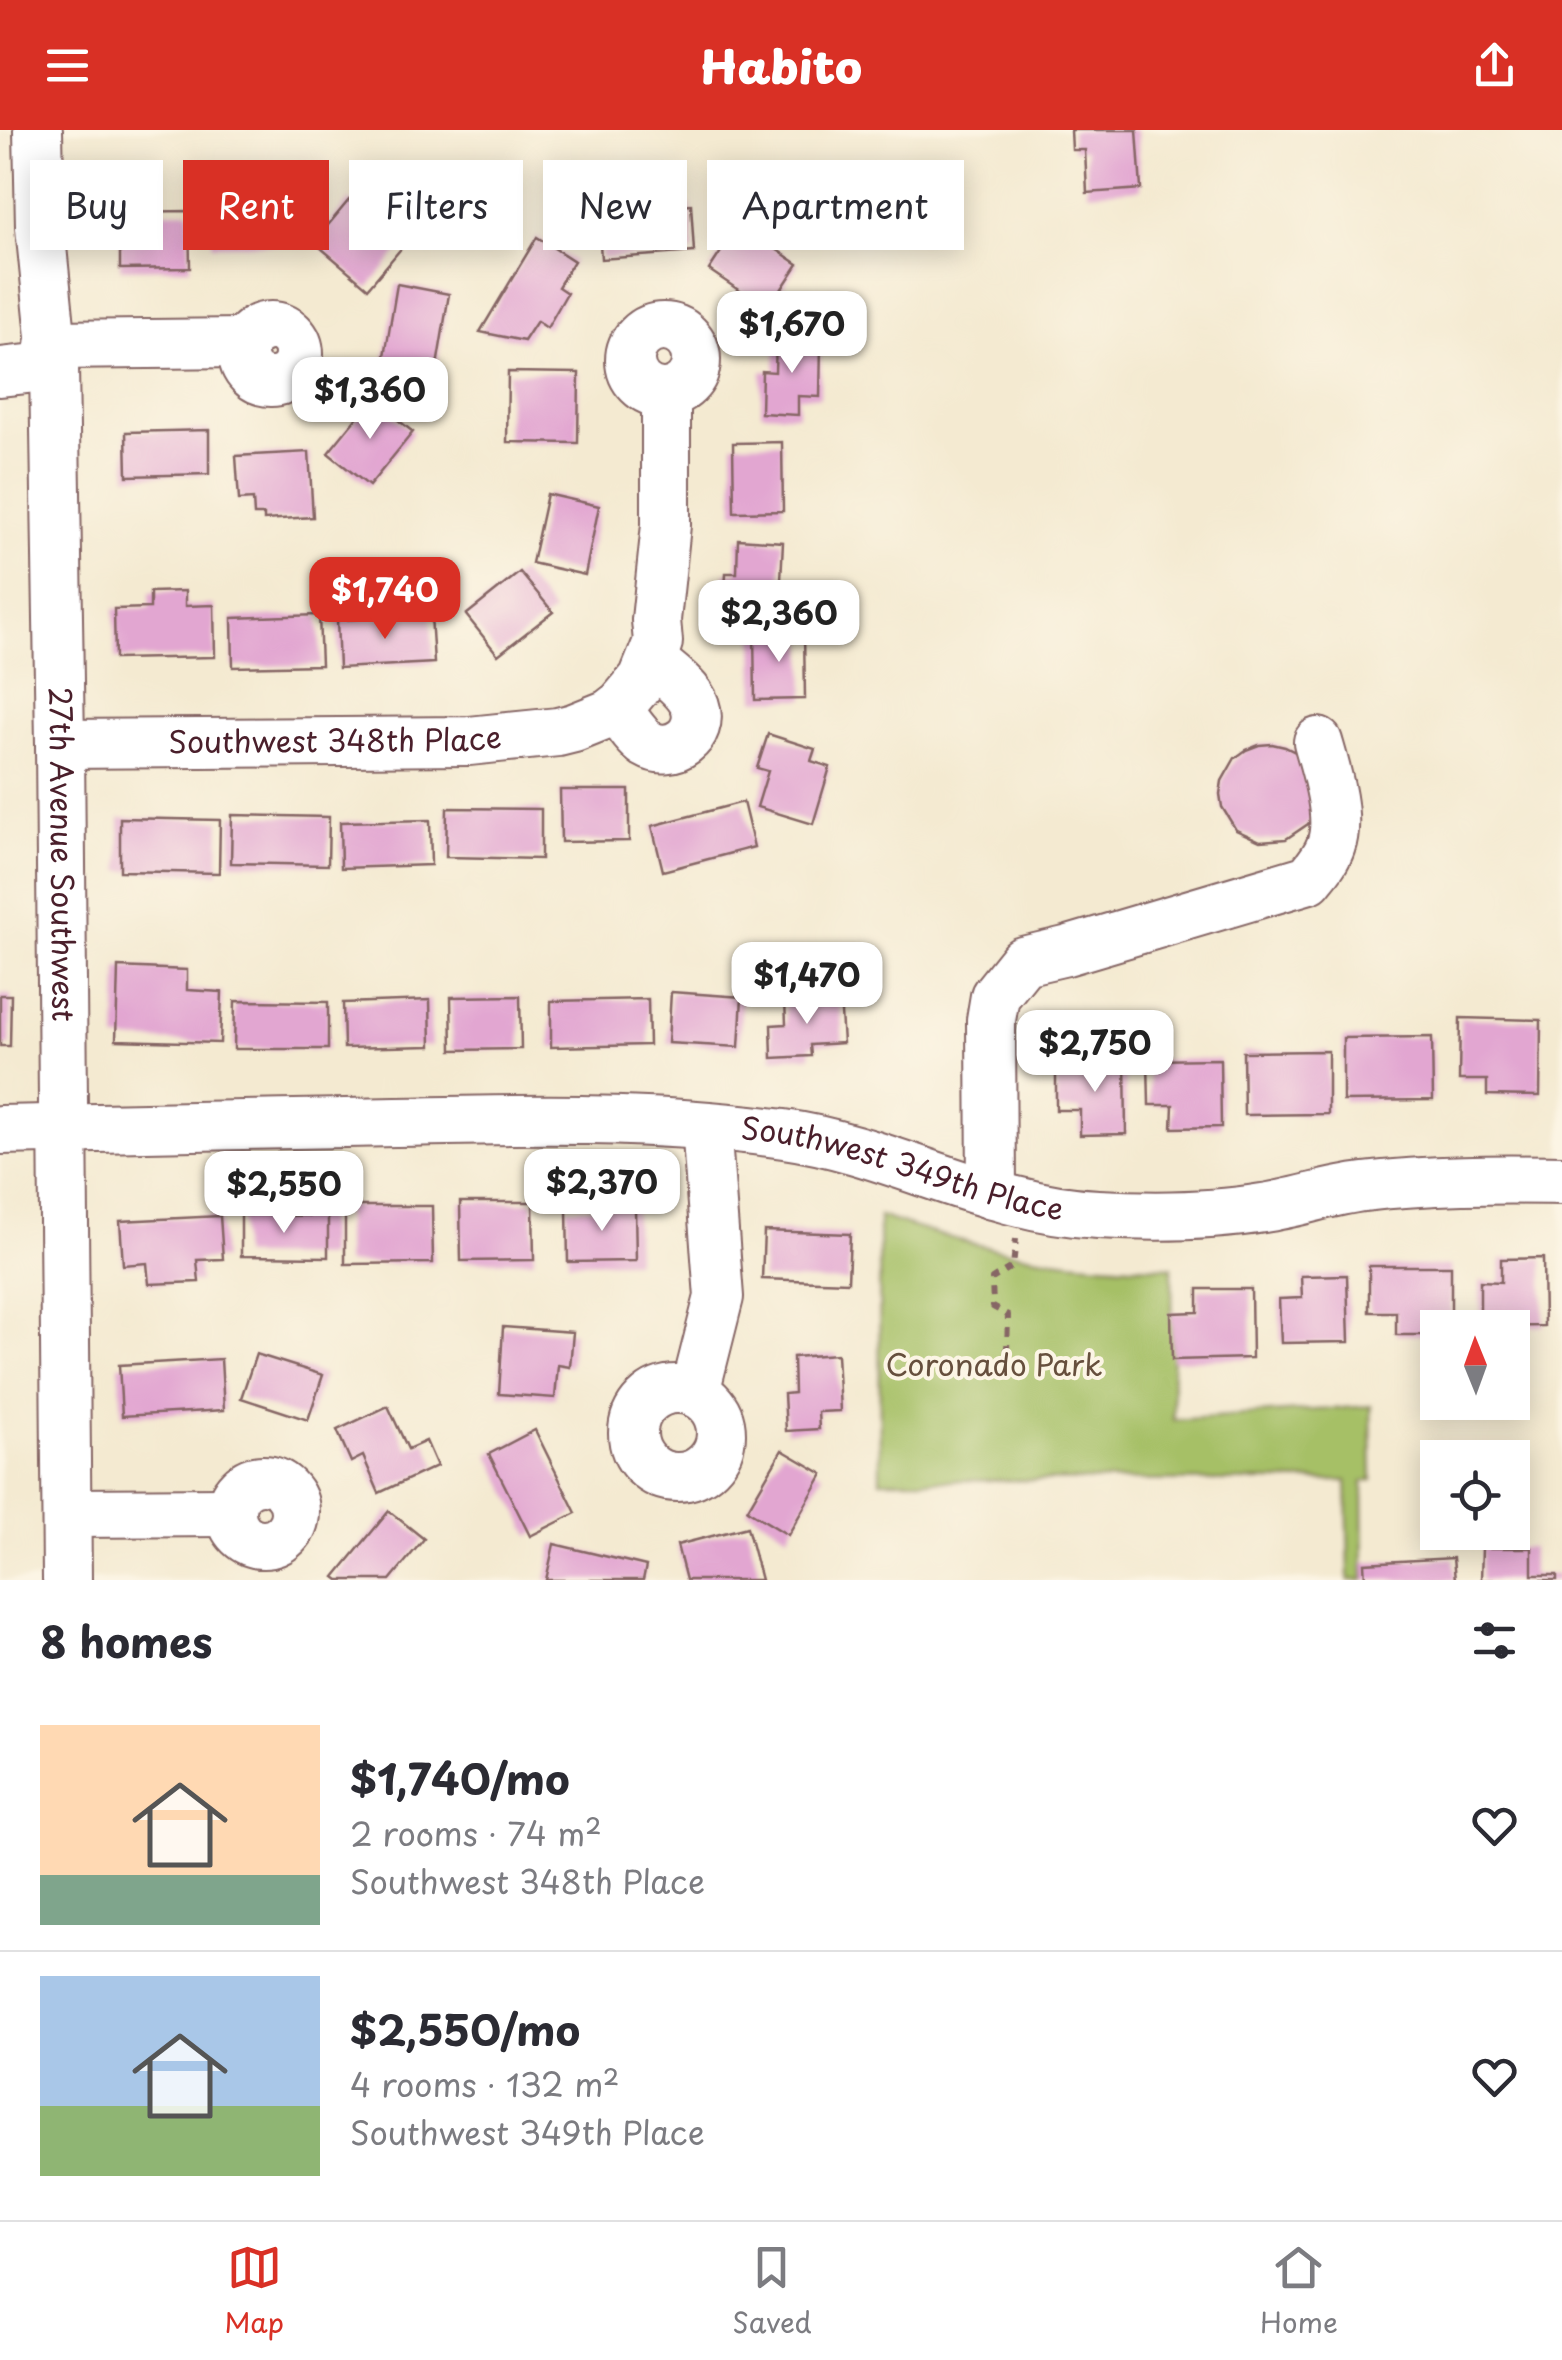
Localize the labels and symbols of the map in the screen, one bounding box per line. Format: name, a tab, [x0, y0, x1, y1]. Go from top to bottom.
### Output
pin: $1,670	[711, 291, 873, 376]
pin: $1,360	[289, 357, 451, 442]
pin: $1,740	[304, 557, 466, 642]
pin: $2,360	[698, 580, 860, 665]
street label: 27th Avenue Southwest	[39, 686, 87, 1022]
street label: Southwest 348th Place	[168, 713, 503, 763]
pin: $1,470	[726, 942, 888, 1027]
pin: $2,750	[1014, 1010, 1176, 1095]
street label: Southwest 349th Place	[739, 1104, 1067, 1230]
pin: $2,370	[521, 1149, 683, 1234]
pin: $2,550	[203, 1151, 365, 1236]
north arrow	[1420, 1310, 1530, 1420]
park label: Coronado Park	[886, 1341, 1102, 1386]

